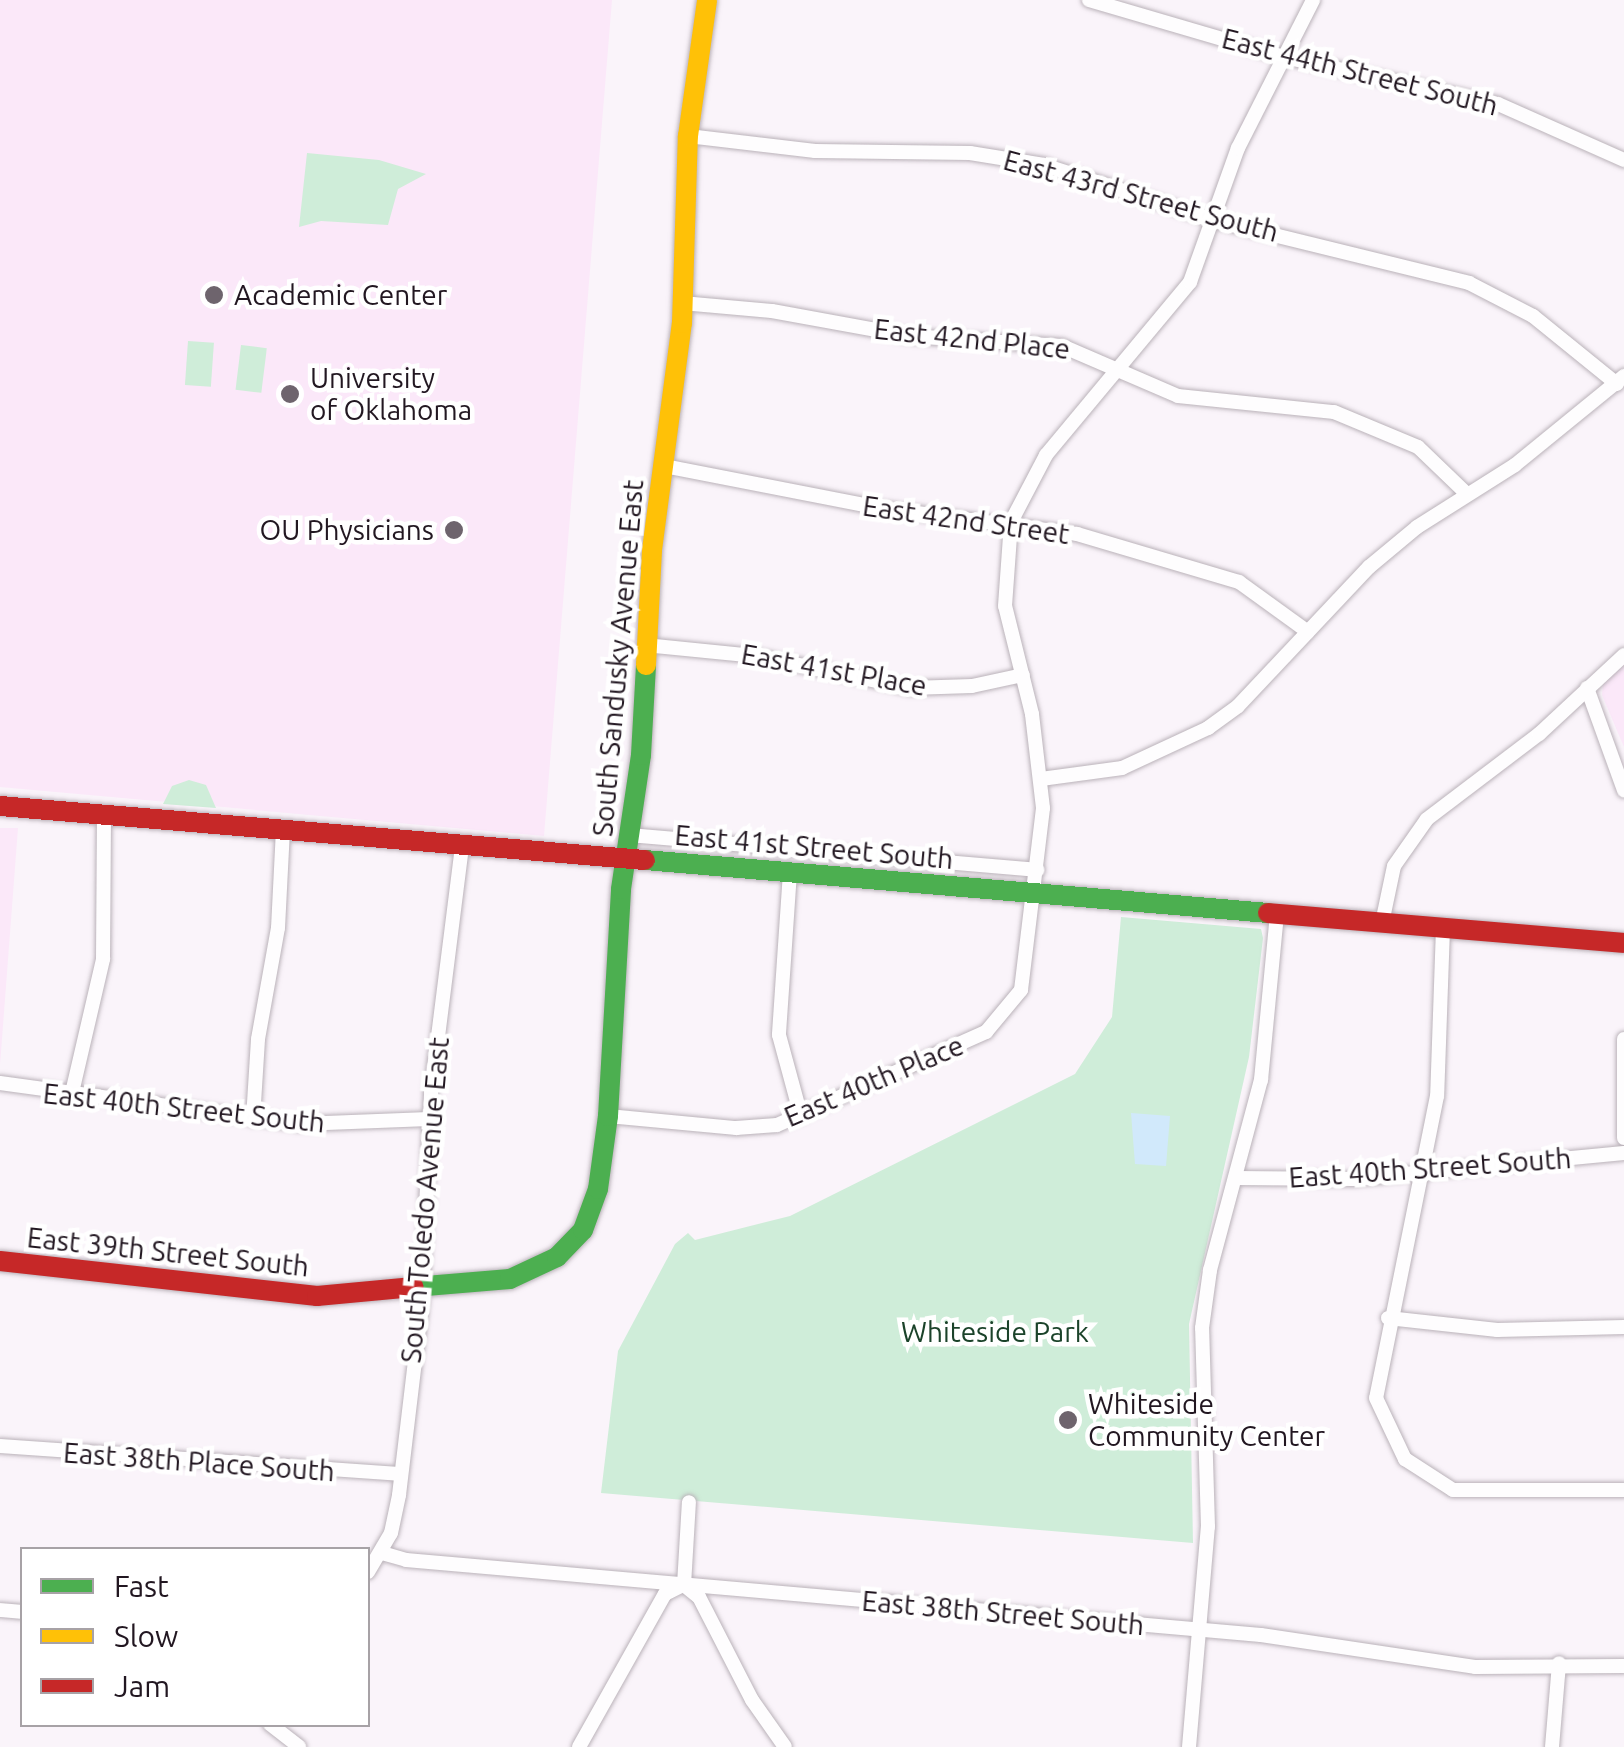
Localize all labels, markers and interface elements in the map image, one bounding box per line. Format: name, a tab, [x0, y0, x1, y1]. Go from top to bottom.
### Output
street label: East 44th Street South	[1219, 21, 1501, 123]
street label: East 43rd Street South	[1000, 143, 1282, 249]
place label: Academic Center	[234, 278, 447, 312]
marker: Academic Center	[203, 284, 225, 306]
street label: East 42nd Place	[872, 312, 1072, 366]
place label: University of Oklahoma	[310, 361, 472, 427]
marker: University of Oklahoma	[279, 383, 301, 405]
street label: South Sandusky Avenue East	[586, 478, 650, 838]
street label: East 42nd Street	[861, 489, 1071, 551]
place label: OU Physicians	[259, 513, 434, 547]
marker: OU Physicians	[443, 519, 465, 541]
street label: East 41st Place	[739, 637, 929, 703]
street label: East 41st Street South	[673, 818, 955, 876]
street label: East 40th Place	[779, 1028, 969, 1134]
street label: South Toledo Avenue East	[394, 1036, 456, 1364]
street label: East 40th Street South	[41, 1076, 327, 1140]
street label: East 40th Street South	[1288, 1141, 1572, 1195]
street label: East 39th Street South	[25, 1220, 311, 1284]
park label: Whiteside Park	[901, 1315, 1089, 1349]
place label: Whiteside Community Center	[1088, 1387, 1325, 1453]
marker: Whiteside Community Center	[1057, 1409, 1079, 1431]
street label: East 38th Place South	[62, 1436, 336, 1488]
legend	[20, 1547, 370, 1727]
text: Fast	[114, 1569, 169, 1603]
street label: East 38th Street South	[860, 1584, 1146, 1642]
text: Slow	[114, 1619, 178, 1653]
text: Jam	[114, 1669, 170, 1703]

